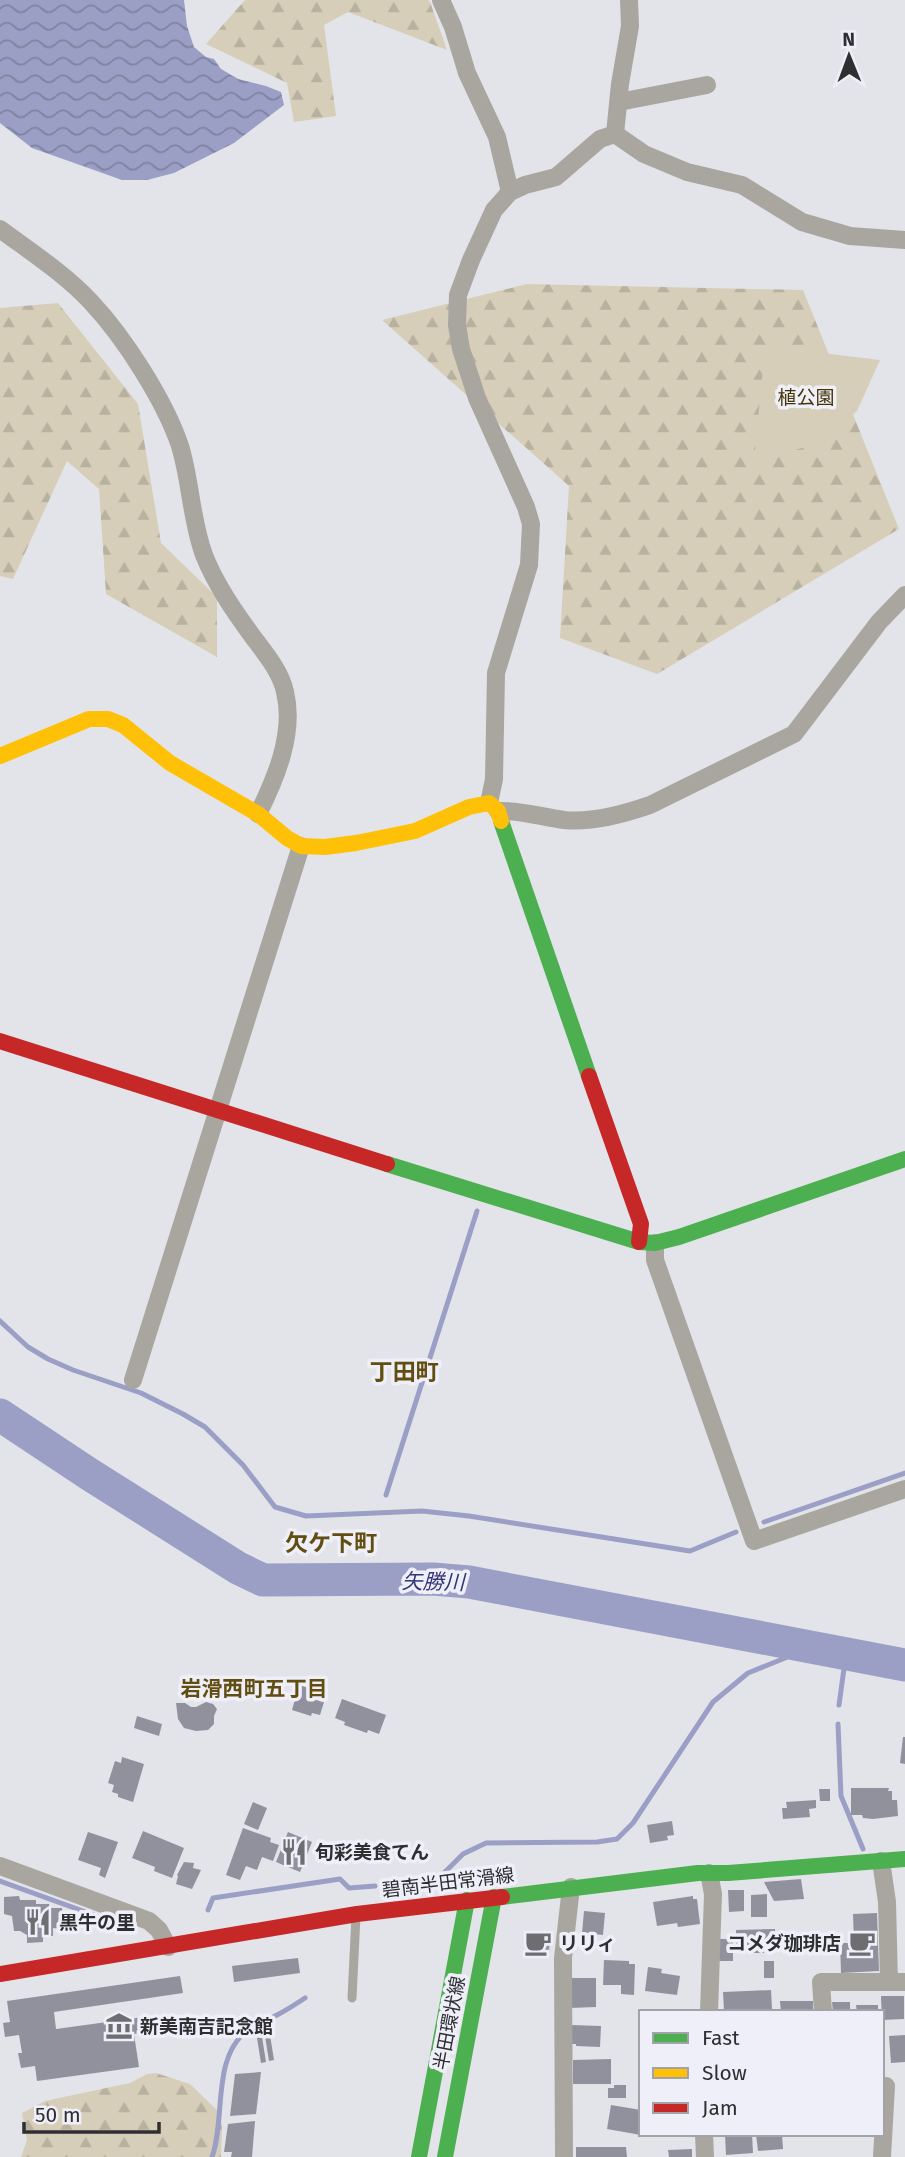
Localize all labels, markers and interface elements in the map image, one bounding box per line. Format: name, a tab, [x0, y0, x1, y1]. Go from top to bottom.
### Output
north arrow	[814, 21, 884, 91]
text: N	[842, 28, 855, 51]
park label: 植公園	[777, 386, 835, 409]
district label: 丁田町	[370, 1358, 439, 1386]
district label: 欠ケ下町	[285, 1529, 377, 1557]
water label: 矢勝川	[401, 1568, 467, 1596]
district label: 岩滑西町五丁目	[181, 1676, 328, 1702]
restaurant icon: 旬彩美食てん	[279, 1837, 309, 1867]
place label: 旬彩美食てん	[315, 1841, 429, 1864]
street label: 碧南半田常滑線	[381, 1863, 515, 1902]
restaurant icon: 黒牛の里	[23, 1907, 53, 1937]
place label: 黒牛の里	[59, 1911, 135, 1934]
cafe icon: リリィ	[523, 1928, 553, 1958]
cafe icon: コメダ珈琲店	[847, 1928, 877, 1958]
place label: リリィ	[559, 1932, 616, 1955]
place label: コメダ珈琲店	[727, 1932, 841, 1955]
street label: 半田環状線	[429, 1974, 470, 2072]
legend	[639, 2010, 884, 2136]
museum icon: 新美南吉記念館	[104, 2011, 134, 2041]
place label: 新美南吉記念館	[140, 2015, 273, 2038]
text: Fast	[702, 2025, 740, 2051]
text: Slow	[702, 2060, 747, 2086]
scale bar	[24, 2090, 159, 2134]
text: Jam	[702, 2095, 738, 2121]
text: 50 m	[35, 2102, 81, 2128]

